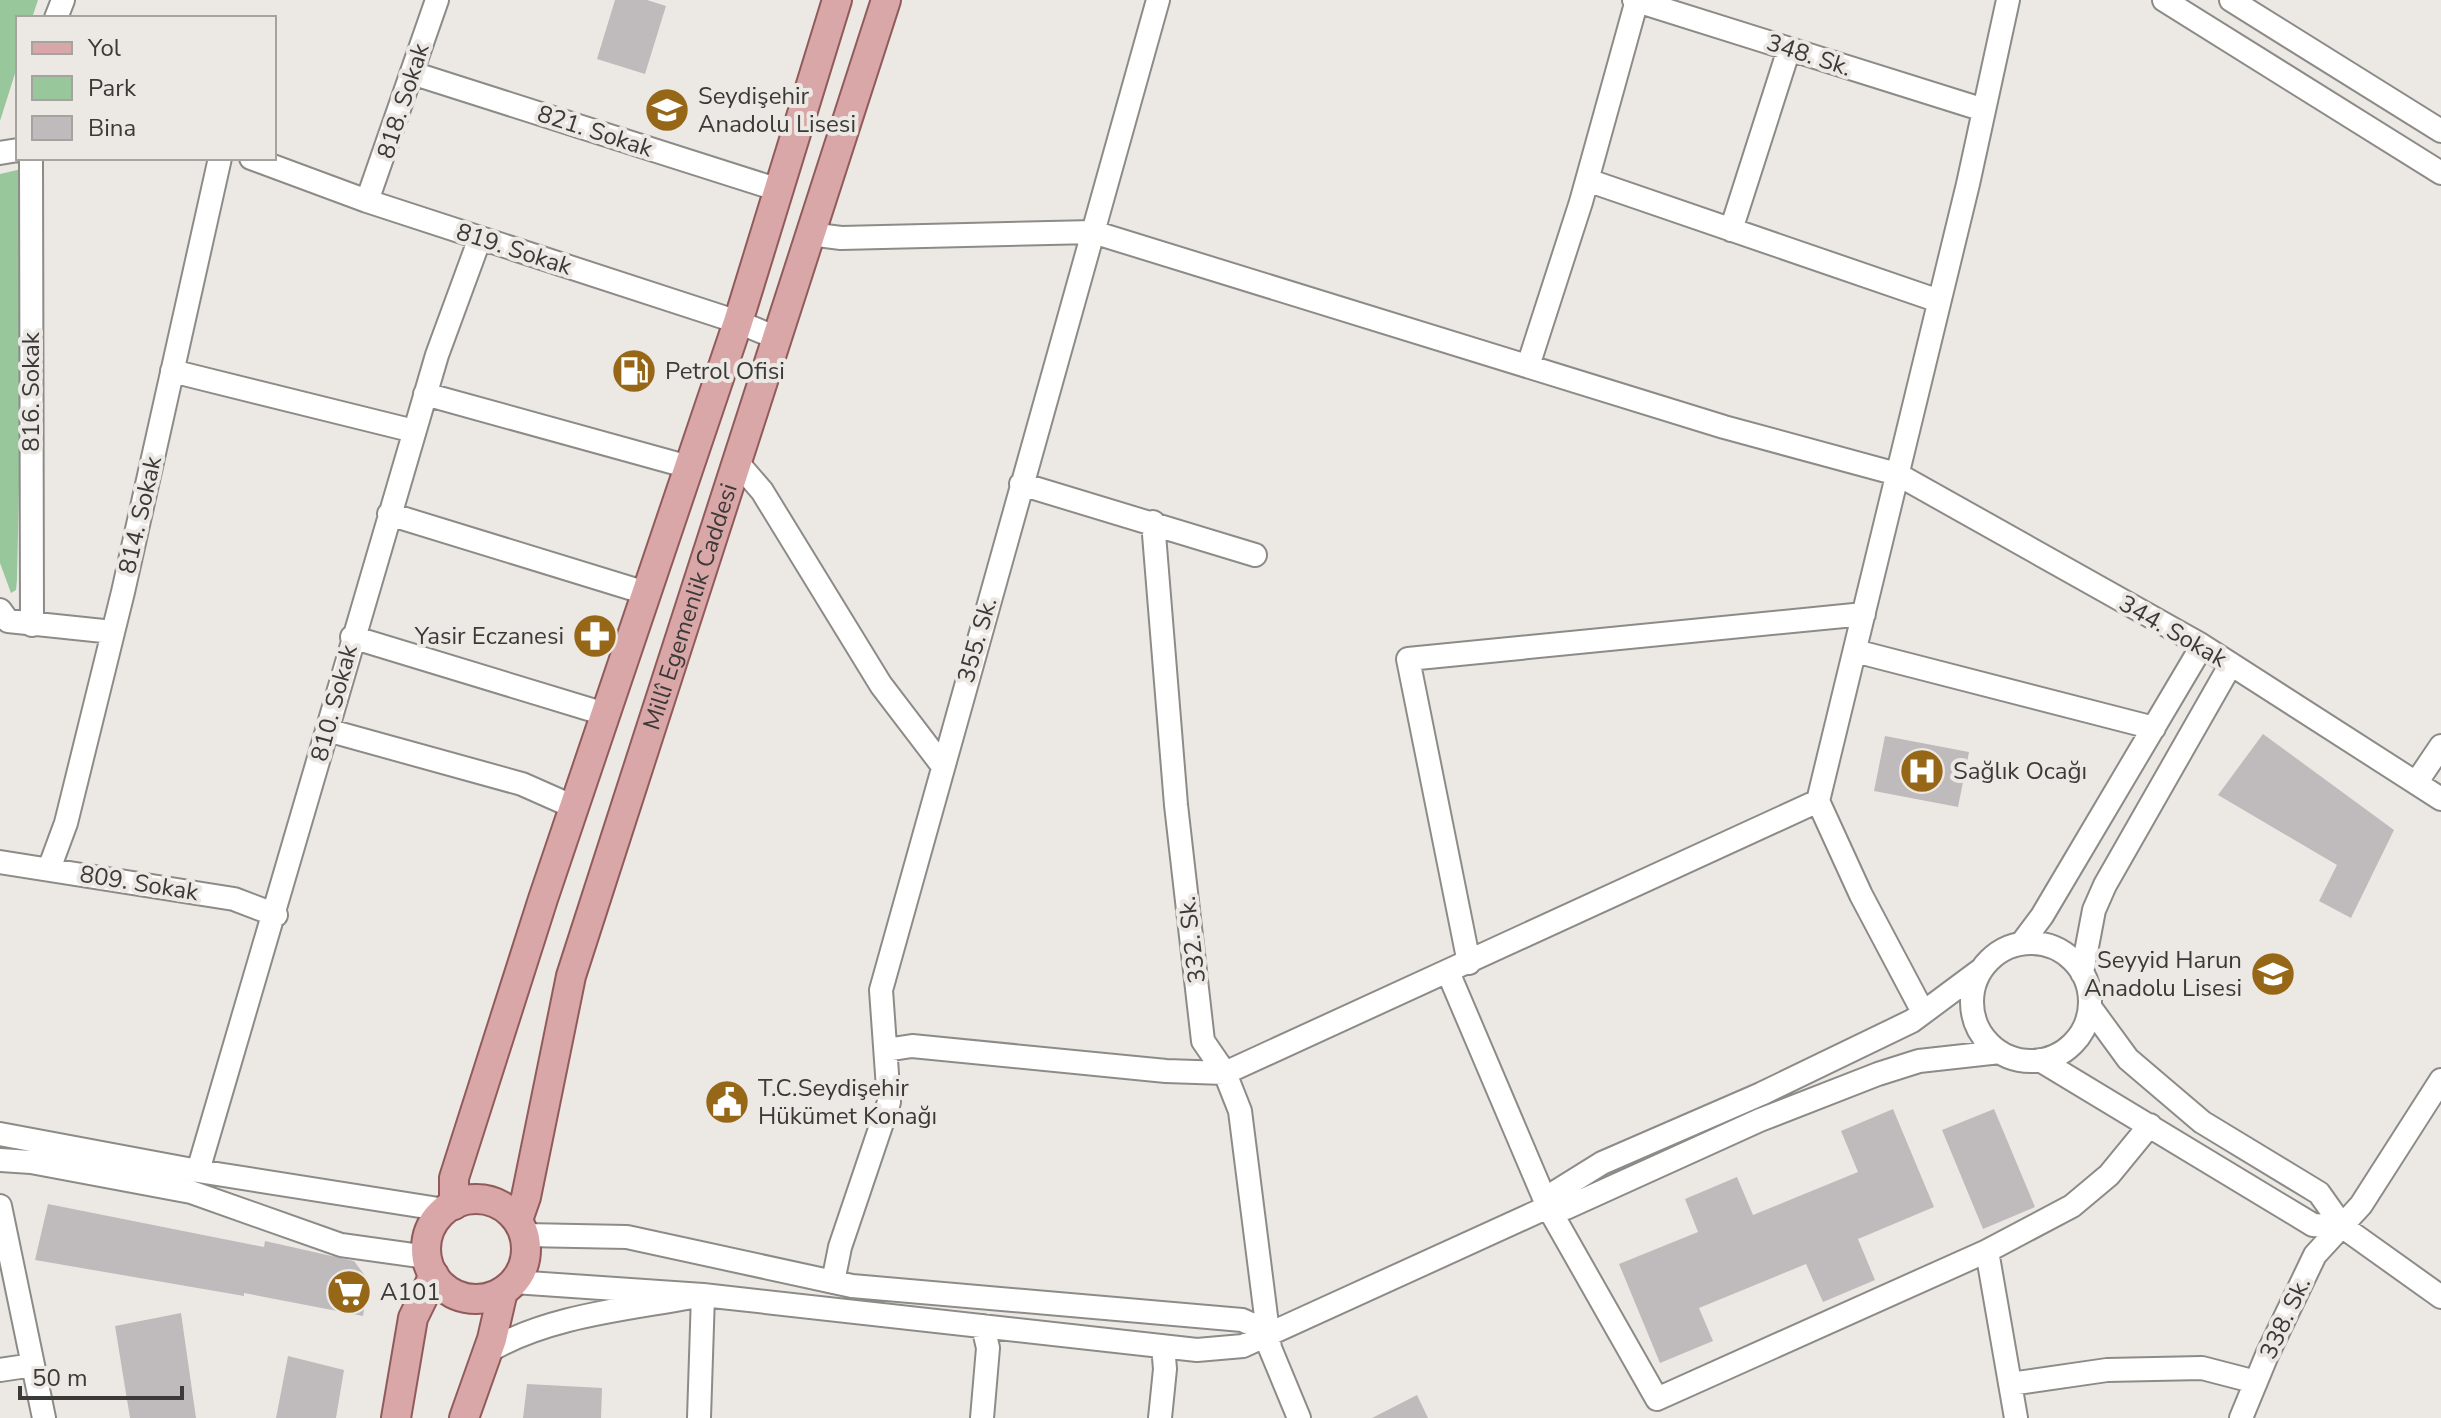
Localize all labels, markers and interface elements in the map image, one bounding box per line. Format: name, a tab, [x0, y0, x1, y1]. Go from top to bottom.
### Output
legend	[16, 16, 276, 160]
street label: 348. Sk.	[1763, 26, 1855, 84]
text: Yol	[87, 32, 121, 64]
street label: 818. Sokak	[369, 38, 437, 163]
text: Park	[88, 72, 137, 104]
place label: Seydişehir Anadolu Lisesi	[698, 80, 856, 140]
school or university icon: Seydişehir Anadolu Lisesi	[643, 86, 691, 134]
street label: 821. Sokak	[533, 97, 658, 165]
text: Bina	[88, 112, 136, 144]
street label: 819. Sokak	[452, 215, 577, 283]
street label: 816. Sokak	[15, 331, 47, 452]
fuel station icon: Petrol Ofisi	[610, 347, 658, 395]
place label: Petrol Ofisi	[665, 355, 785, 387]
street label: 814. Sokak	[111, 452, 169, 577]
street label: Millî Egemenlik Caddesi	[636, 479, 745, 734]
street label: 344. Sokak	[2113, 587, 2234, 675]
street label: 355. Sk.	[950, 594, 1004, 686]
pharmacy icon: Yasir Eczanesi	[571, 612, 619, 660]
place label: Yasir Eczanesi	[414, 620, 564, 652]
street label: 810. Sokak	[303, 640, 365, 765]
hospital icon: Sağlık Ocağı	[1898, 747, 1946, 795]
place label: Sağlık Ocağı	[1953, 755, 2087, 787]
street label: 809. Sokak	[77, 858, 202, 908]
street label: 332. Sk.	[1171, 895, 1213, 985]
place label: Seyyid Harun Anadolu Lisesi	[2084, 944, 2242, 1004]
school or university icon: Seyyid Harun Anadolu Lisesi	[2249, 950, 2297, 998]
place label: T.C.Seydişehir Hükümet Konağı	[758, 1072, 937, 1132]
public building icon: T.C.Seydişehir Hükümet Konağı	[703, 1078, 751, 1126]
supermarket icon: A101	[325, 1268, 373, 1316]
street label: 338. Sk.	[2252, 1272, 2318, 1364]
place label: A101	[380, 1276, 441, 1308]
scale bar	[20, 1350, 182, 1400]
text: 50 m	[32, 1362, 88, 1394]

